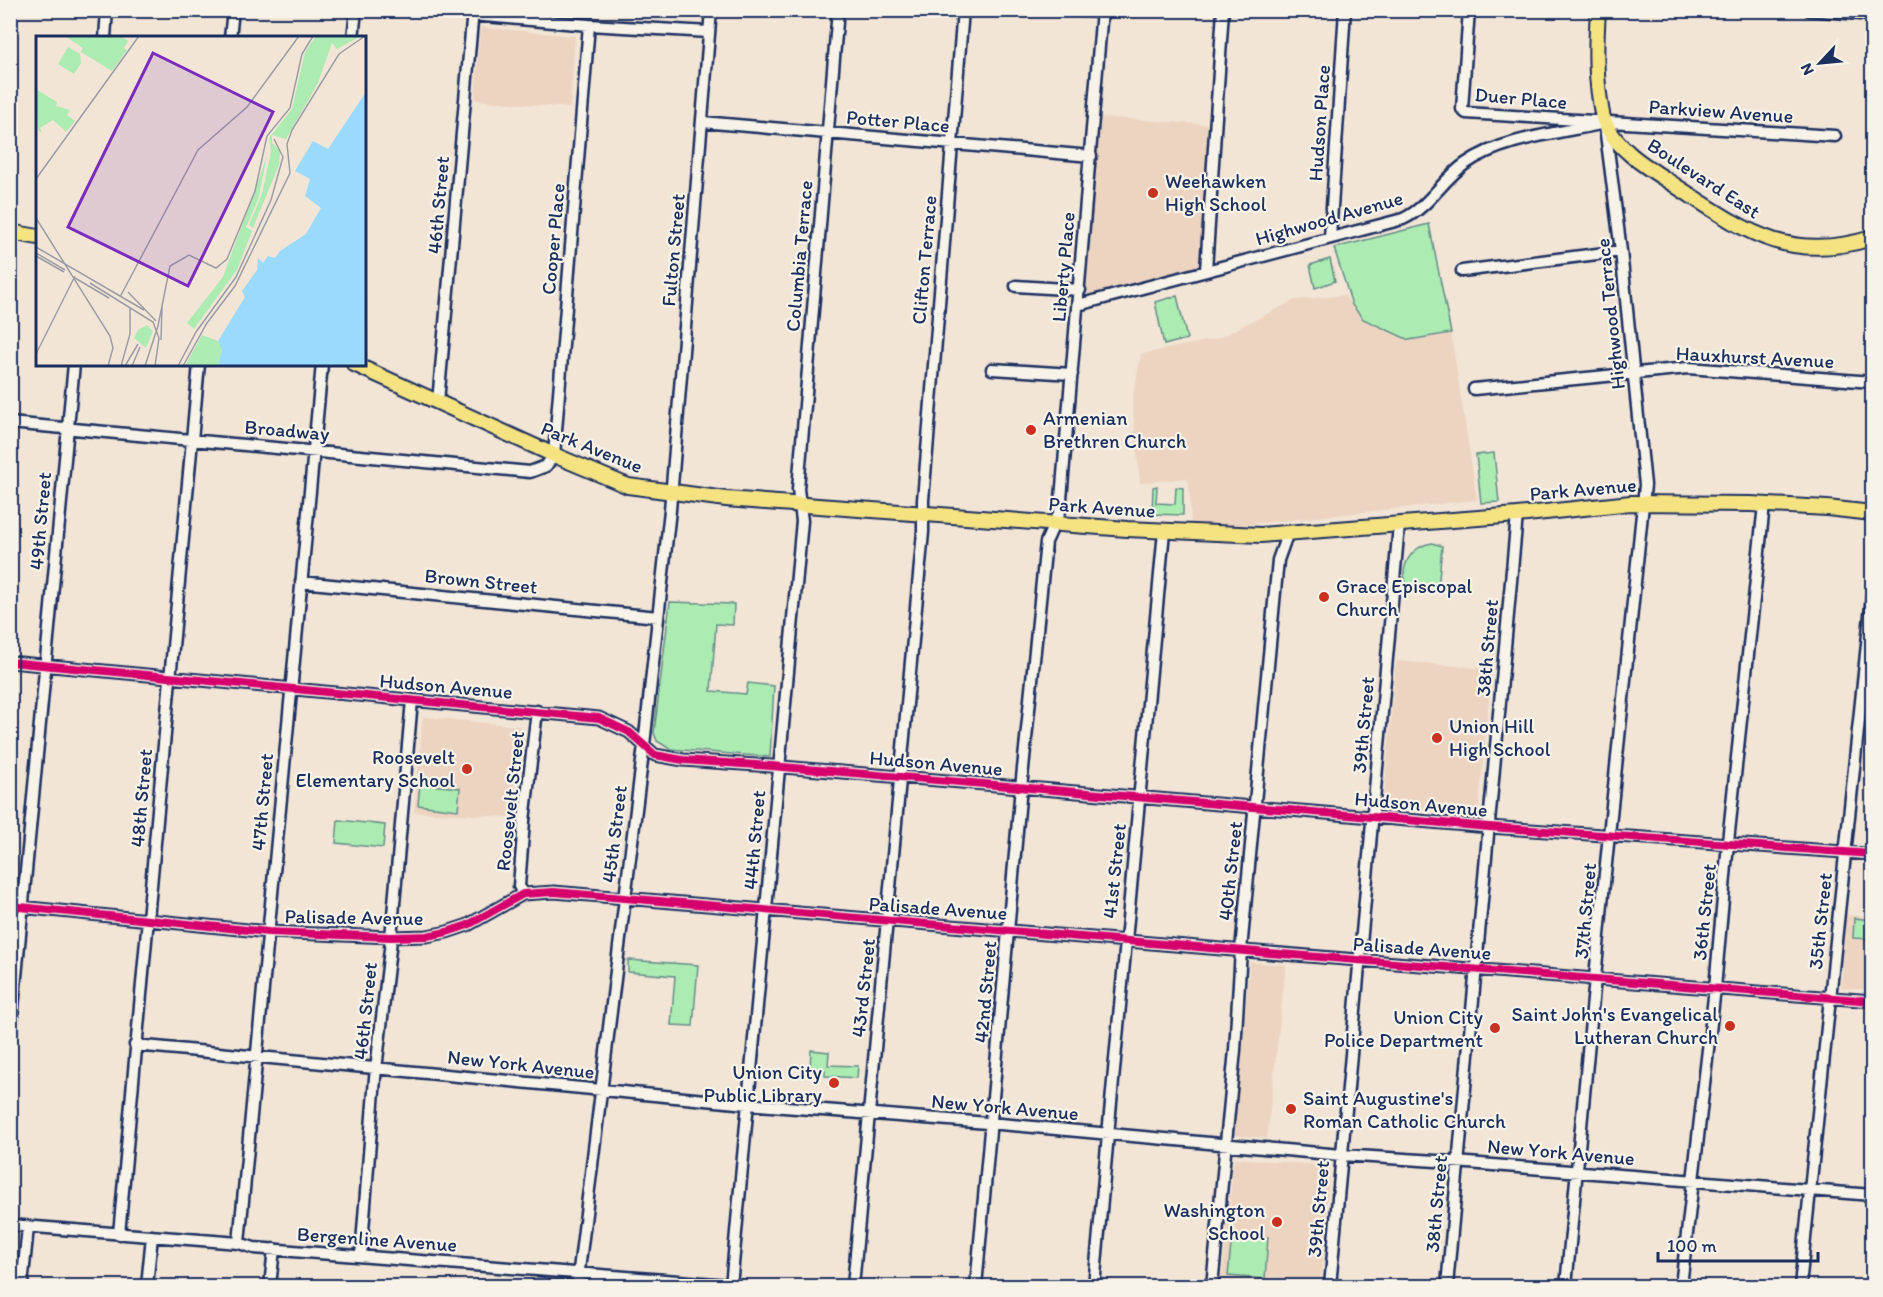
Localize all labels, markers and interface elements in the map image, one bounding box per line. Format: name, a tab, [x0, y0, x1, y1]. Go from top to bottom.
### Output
north arrow	[1790, 33, 1850, 93]
inset map	[36, 36, 366, 366]
text: N	[1796, 60, 1818, 78]
street label: Hudson Place	[1303, 64, 1335, 182]
street label: Duer Place	[1474, 82, 1568, 114]
street label: Parkview Avenue	[1648, 94, 1794, 128]
street label: Potter Place	[845, 105, 951, 137]
street label: Boulevard East	[1643, 133, 1765, 223]
street label: 46th Street	[422, 155, 454, 255]
place label: Weehawken High School	[1165, 169, 1267, 216]
street label: Columbia Terrace	[780, 179, 818, 333]
street label: Cooper Place	[536, 182, 570, 296]
street label: Highwood Avenue	[1252, 185, 1406, 251]
marker: Weehawken High School	[1146, 186, 1160, 200]
street label: Fulton Street	[656, 193, 690, 307]
street label: Clifton Terrace	[906, 194, 942, 326]
street label: Liberty Place	[1046, 211, 1080, 323]
street label: Highwood Terrace	[1590, 237, 1630, 391]
street label: Hauxhurst Avenue	[1675, 341, 1835, 373]
place label: Armenian Brethren Church	[1043, 406, 1187, 453]
street label: Broadway	[244, 414, 331, 446]
street label: Park Avenue	[538, 416, 646, 478]
marker: Armenian Brethren Church	[1024, 423, 1038, 437]
street label: 49th Street	[24, 471, 56, 571]
street label: Park Avenue	[1528, 472, 1638, 506]
street label: Park Avenue	[1048, 491, 1156, 523]
street label: Brown Street	[423, 563, 539, 599]
place label: Grace Episcopal Church	[1336, 574, 1473, 621]
marker: Grace Episcopal Church	[1317, 590, 1331, 604]
street label: 38th Street	[1471, 598, 1503, 698]
street label: Hudson Avenue	[378, 668, 514, 704]
street label: 39th Street	[1347, 675, 1379, 774]
place label: Union Hill High School	[1449, 714, 1551, 761]
street label: Roosevelt Street	[491, 730, 529, 872]
marker: Union Hill High School	[1430, 731, 1444, 745]
place label: Roosevelt Elementary School	[296, 745, 455, 792]
street label: Hudson Avenue	[868, 745, 1004, 781]
street label: 48th Street	[125, 747, 157, 848]
street label: 47th Street	[246, 752, 278, 852]
marker: Roosevelt Elementary School	[460, 762, 474, 776]
street label: 45th Street	[596, 783, 632, 884]
street label: Hudson Avenue	[1353, 786, 1489, 822]
street label: 44th Street	[738, 789, 770, 891]
street label: 40th Street	[1213, 820, 1247, 922]
street label: 41st Street	[1097, 822, 1131, 920]
street label: 37th Street	[1569, 861, 1601, 960]
street label: 36th Street	[1687, 862, 1721, 961]
street label: 35th Street	[1803, 871, 1837, 970]
street label: Palisade Avenue	[868, 891, 1008, 925]
street label: Palisade Avenue	[284, 904, 424, 930]
street label: Palisade Avenue	[1352, 931, 1492, 965]
street label: 43rd Street	[846, 937, 880, 1039]
street label: 42nd Street	[969, 940, 1001, 1044]
street label: 46th Street	[348, 960, 382, 1061]
place label: Saint John's Evangelical Lutheran Church	[1512, 1002, 1718, 1049]
place label: Union City Police Department	[1324, 1005, 1484, 1052]
marker: Saint John's Evangelical Lutheran Church	[1723, 1019, 1737, 1033]
marker: Union City Police Department	[1488, 1021, 1502, 1035]
street label: New York Avenue	[446, 1044, 596, 1084]
place label: Union City Public Library	[704, 1060, 823, 1107]
marker: Union City Public Library	[827, 1076, 841, 1090]
place label: Saint Augustine's Roman Catholic Church	[1303, 1086, 1506, 1133]
street label: New York Avenue	[930, 1089, 1080, 1125]
marker: Saint Augustine's Roman Catholic Church	[1284, 1102, 1298, 1116]
street label: New York Avenue	[1486, 1134, 1636, 1170]
street label: 38th Street	[1420, 1154, 1452, 1254]
street label: 39th Street	[1302, 1159, 1334, 1258]
place label: Washington School	[1163, 1198, 1265, 1245]
marker: Washington School	[1270, 1215, 1284, 1229]
street label: Bergenline Avenue	[296, 1221, 458, 1257]
scale bar	[1658, 1225, 1818, 1263]
text: 100 m	[1667, 1235, 1717, 1257]

